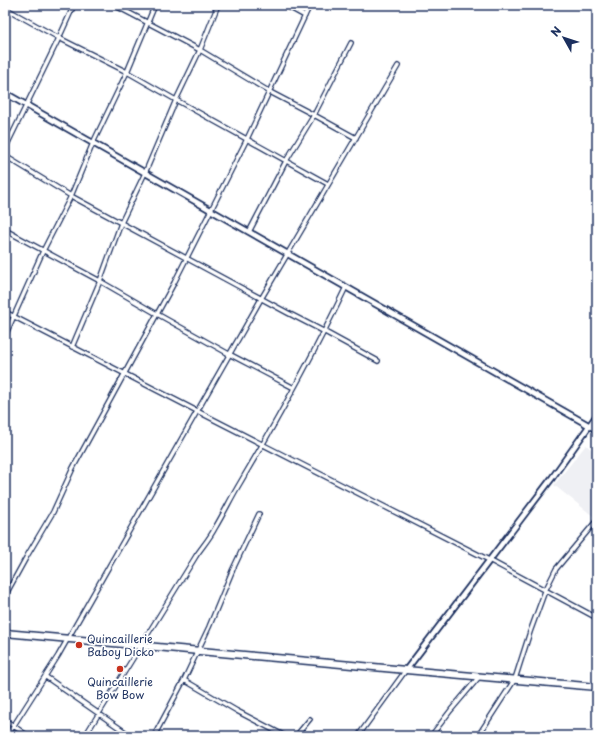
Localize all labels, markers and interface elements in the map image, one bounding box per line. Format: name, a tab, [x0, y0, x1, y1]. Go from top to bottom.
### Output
north arrow	[544, 18, 584, 58]
text: N	[546, 22, 565, 40]
place label: Quincaillerie Baboy Dicko	[87, 630, 154, 660]
marker: Quincaillerie Baboy Dicko	[74, 640, 84, 650]
marker: Quincaillerie Bow Bow	[115, 664, 125, 674]
place label: Quincaillerie Bow Bow	[87, 673, 153, 703]

